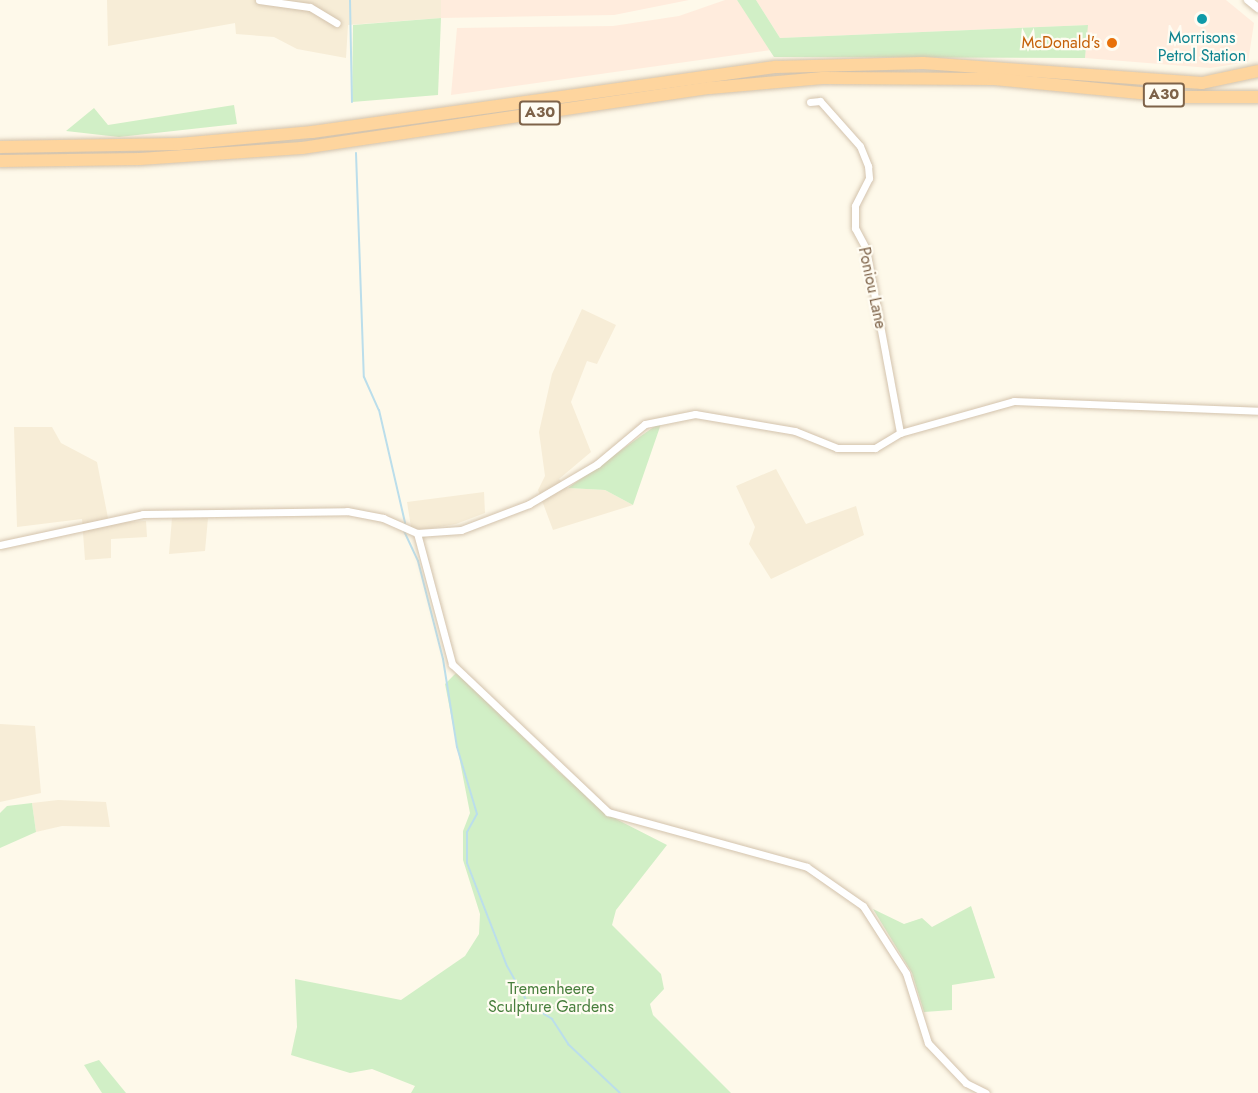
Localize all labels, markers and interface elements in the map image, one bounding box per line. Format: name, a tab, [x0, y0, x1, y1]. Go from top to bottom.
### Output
marker: Morrisons Petrol Station	[1195, 12, 1209, 26]
place label: Morrisons Petrol Station	[1158, 28, 1246, 66]
place label: McDonald's	[1021, 33, 1100, 53]
marker: McDonald's	[1105, 36, 1119, 50]
road number: A30	[1142, 83, 1186, 107]
road number: A30	[518, 101, 562, 125]
street label: Poniou Lane	[854, 245, 890, 331]
park label: Tremenheere Sculpture Gardens	[488, 979, 614, 1017]

